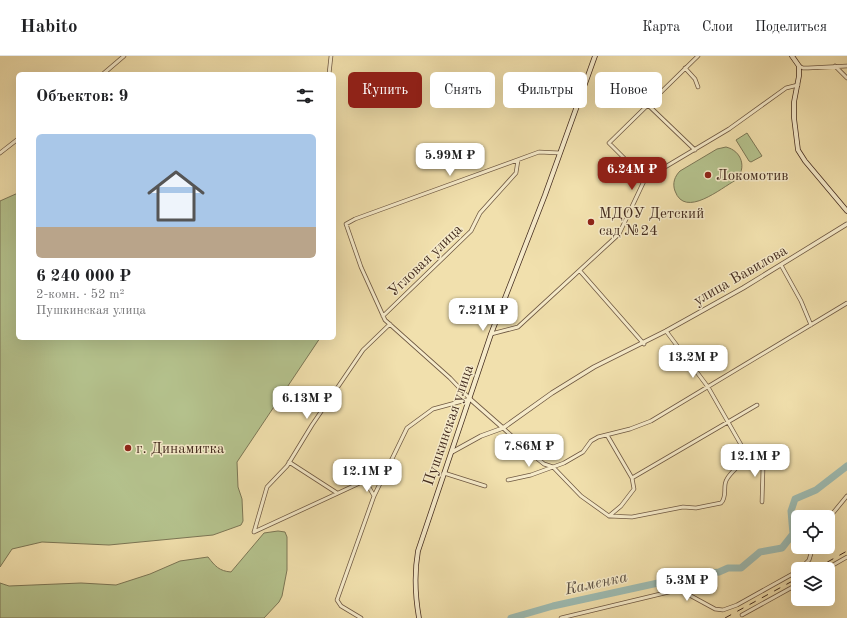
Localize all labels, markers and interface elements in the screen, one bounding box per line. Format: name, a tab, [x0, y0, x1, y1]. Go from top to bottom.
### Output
text: Habito	[20, 18, 77, 37]
text: Карта	[642, 20, 680, 34]
text: Слои	[702, 20, 733, 34]
text: Поделиться	[755, 20, 827, 34]
chip: Купить	[348, 72, 422, 108]
chip: Снять	[430, 72, 495, 108]
chip: Фильтры	[503, 72, 587, 108]
chip: Новое	[595, 72, 662, 108]
icon: filters	[294, 85, 316, 107]
text: Объектов: 9	[36, 88, 128, 105]
pin: 5.99M ₽	[413, 143, 487, 177]
text: 5.99M ₽	[425, 149, 475, 162]
pin: 6.24M ₽	[595, 157, 669, 191]
icon: home	[140, 160, 212, 232]
text: 6.24M ₽	[607, 163, 657, 176]
place label: Локомотив	[716, 169, 789, 184]
marker: Локомотив	[703, 170, 713, 180]
place label: МДОУ Детский сад №24	[599, 207, 704, 239]
marker: МДОУ Детский сад №24	[586, 217, 596, 227]
street label: Угловая улица	[386, 222, 466, 300]
street label: улица Вавилова	[691, 243, 791, 309]
text: 6 240 000 ₽	[36, 268, 131, 285]
text: 2-комн. · 52 m²	[36, 288, 124, 301]
pin: 7.21M ₽	[446, 298, 520, 332]
text: Пушкинская улица	[36, 304, 146, 317]
text: 7.21M ₽	[458, 304, 508, 317]
pin: 13.2M ₽	[656, 345, 730, 379]
text: 13.2M ₽	[668, 351, 718, 364]
street label: Пушкинская улица	[422, 363, 477, 488]
pin: 6.13M ₽	[270, 386, 344, 420]
text: 6.13M ₽	[282, 392, 332, 405]
pin: 7.86M ₽	[492, 434, 566, 468]
text: 7.86M ₽	[504, 440, 554, 453]
place label: г. Динамитка	[136, 442, 225, 457]
marker: г. Динамитка	[123, 443, 133, 453]
pin: 12.1M ₽	[718, 444, 792, 478]
text: 12.1M ₽	[730, 450, 780, 463]
pin: 12.1M ₽	[330, 459, 404, 493]
text: 12.1M ₽	[342, 465, 392, 478]
map controls	[791, 510, 835, 606]
button: locate	[791, 510, 835, 554]
button: layers	[791, 562, 835, 606]
pin: 5.3M ₽	[654, 568, 720, 602]
water label: Каменка	[563, 569, 630, 599]
text: 5.3M ₽	[665, 574, 709, 587]

